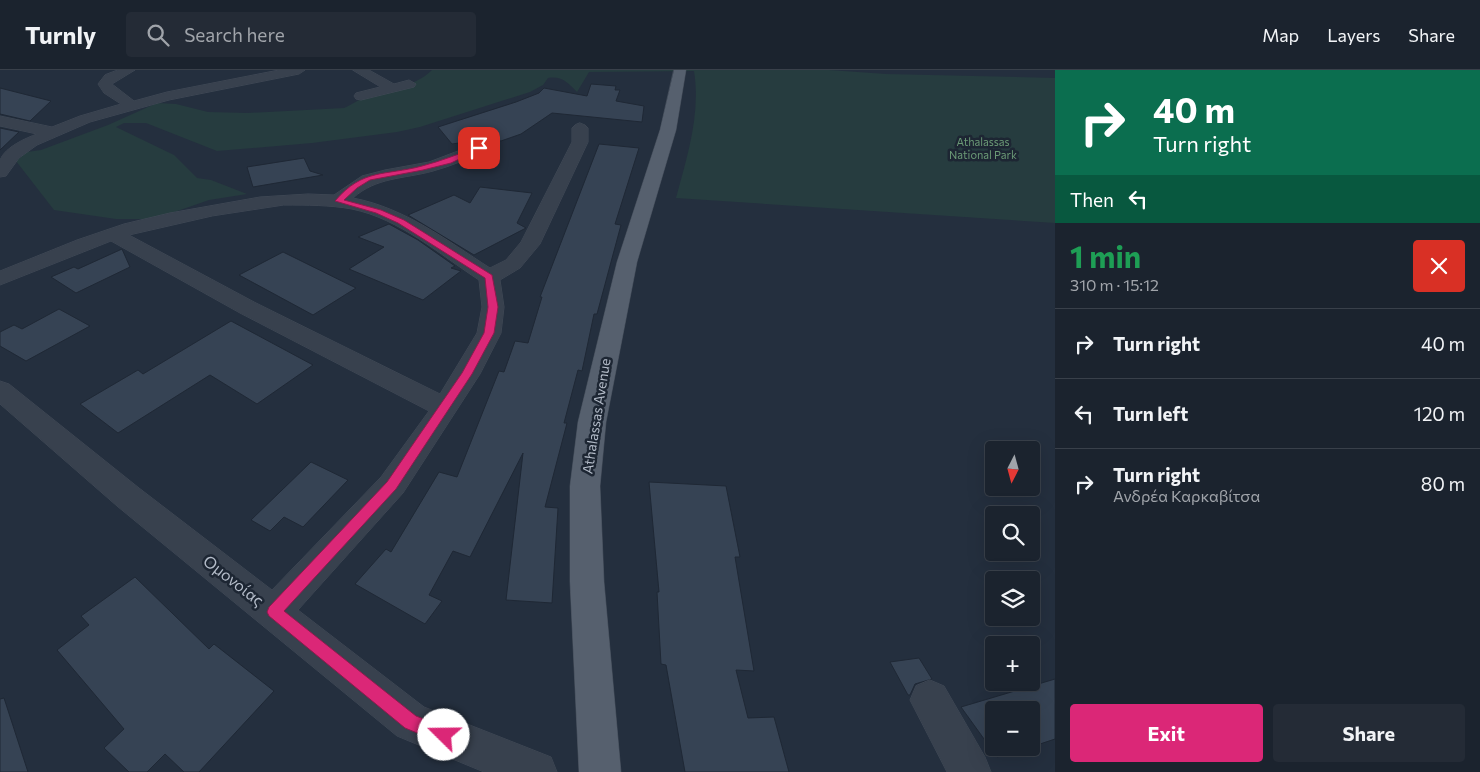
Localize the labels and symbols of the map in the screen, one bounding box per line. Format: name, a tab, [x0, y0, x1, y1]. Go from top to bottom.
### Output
pin	[458, 127, 500, 169]
park label: Athalassas National Park	[949, 135, 1017, 161]
street label: Athalassas Avenue	[578, 357, 614, 475]
north arrow	[985, 441, 1040, 496]
street label: Ομονοίας	[200, 551, 268, 610]
position arrow	[417, 708, 469, 760]

